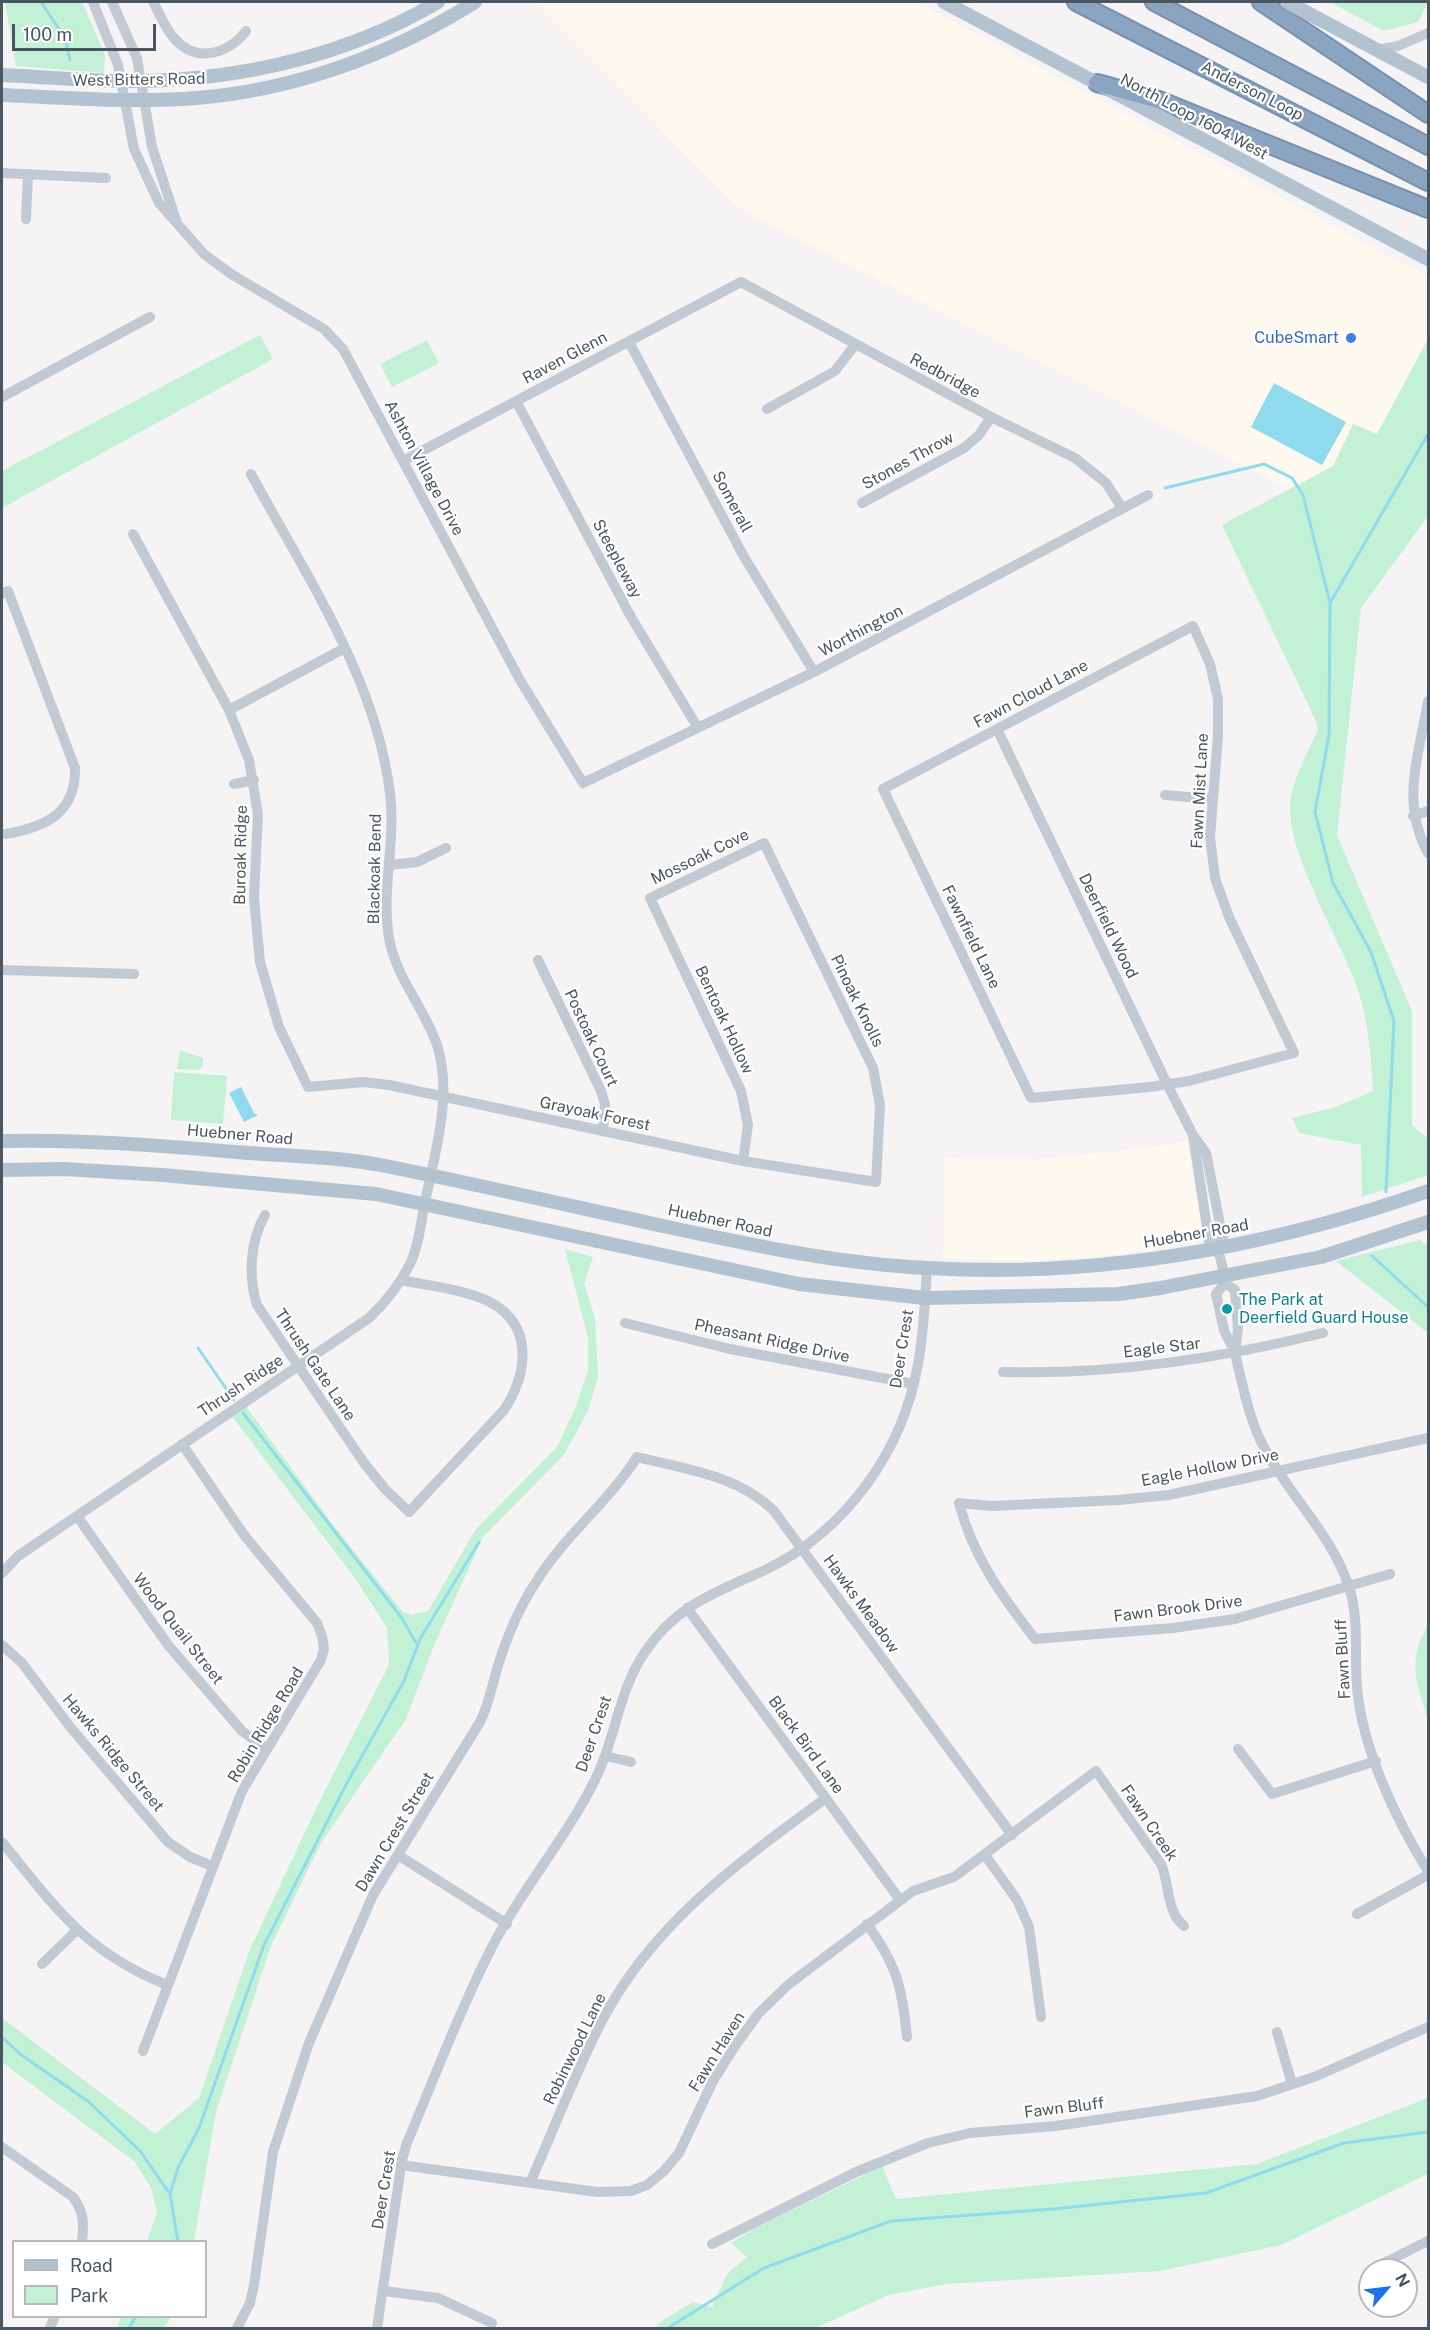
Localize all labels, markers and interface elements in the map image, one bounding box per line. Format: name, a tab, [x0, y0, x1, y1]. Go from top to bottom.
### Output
scale bar	[15, 12, 159, 50]
text: 100 m	[23, 24, 72, 45]
street label: Anderson Loop	[1198, 57, 1306, 125]
street label: West Bitters Road	[72, 69, 206, 91]
street label: North Loop 1604 West	[1117, 70, 1271, 164]
street label: Raven Glenn	[519, 328, 611, 388]
place label: CubeSmart	[1254, 328, 1339, 348]
marker: CubeSmart	[1344, 331, 1358, 345]
street label: Redbridge	[906, 349, 984, 403]
street label: Ashton Village Drive	[380, 397, 468, 539]
street label: Stones Throw	[859, 428, 957, 494]
street label: Somerall	[708, 468, 756, 536]
street label: Steepleway	[588, 516, 646, 602]
street label: Worthington	[816, 601, 906, 661]
street label: Fawn Cloud Lane	[970, 656, 1092, 732]
street label: Fawn Mist Lane	[1187, 733, 1213, 849]
street label: Buroak Ridge	[231, 805, 251, 905]
street label: Blackoak Bend	[364, 813, 386, 925]
street label: Mossoak Cove	[648, 825, 752, 889]
street label: Deerfield Wood	[1074, 870, 1142, 982]
street label: Fawnfield Lane	[938, 882, 1004, 992]
street label: Pinoak Knolls	[826, 952, 888, 1050]
street label: Bentoak Hollow	[691, 963, 757, 1077]
street label: Postoak Court	[560, 986, 622, 1090]
street label: Grayoak Forest	[538, 1093, 652, 1135]
street label: Huebner Road	[186, 1121, 294, 1149]
street label: Huebner Road	[666, 1201, 774, 1241]
street label: Huebner Road	[1142, 1215, 1250, 1253]
place label: The Park at Deerfield Guard House	[1239, 1290, 1409, 1328]
marker: The Park at Deerfield Guard House	[1220, 1302, 1234, 1316]
street label: Thrush Gate Lane	[270, 1305, 360, 1425]
street label: Deer Crest	[886, 1308, 918, 1390]
street label: Pheasant Ridge Drive	[693, 1315, 851, 1367]
street label: Eagle Star	[1122, 1334, 1202, 1362]
street label: Thrush Ridge	[195, 1351, 287, 1421]
street label: Eagle Hollow Drive	[1140, 1445, 1280, 1491]
street label: Hawks Meadow	[819, 1551, 903, 1657]
street label: Wood Quail Street	[129, 1570, 227, 1688]
street label: Fawn Brook Drive	[1112, 1592, 1244, 1626]
street label: Fawn Bluff	[1331, 1618, 1355, 1700]
street label: Robin Ridge Road	[224, 1664, 308, 1786]
street label: Hawks Ridge Street	[58, 1690, 168, 1816]
street label: Black Bird Lane	[764, 1692, 848, 1798]
street label: Deer Crest	[572, 1693, 616, 1775]
street label: Dawn Crest Street	[352, 1769, 438, 1895]
street label: Fawn Creek	[1116, 1781, 1182, 1865]
street label: Robinwood Lane	[540, 1990, 610, 2108]
street label: Fawn Haven	[685, 2009, 749, 2095]
street label: Fawn Bluff	[1023, 2094, 1105, 2122]
street label: Deer Crest	[368, 2149, 400, 2231]
legend	[12, 2240, 207, 2318]
text: Road	[70, 2255, 113, 2276]
north arrow	[1358, 2258, 1418, 2318]
text: N	[1391, 2270, 1414, 2290]
text: Park	[70, 2285, 108, 2306]

